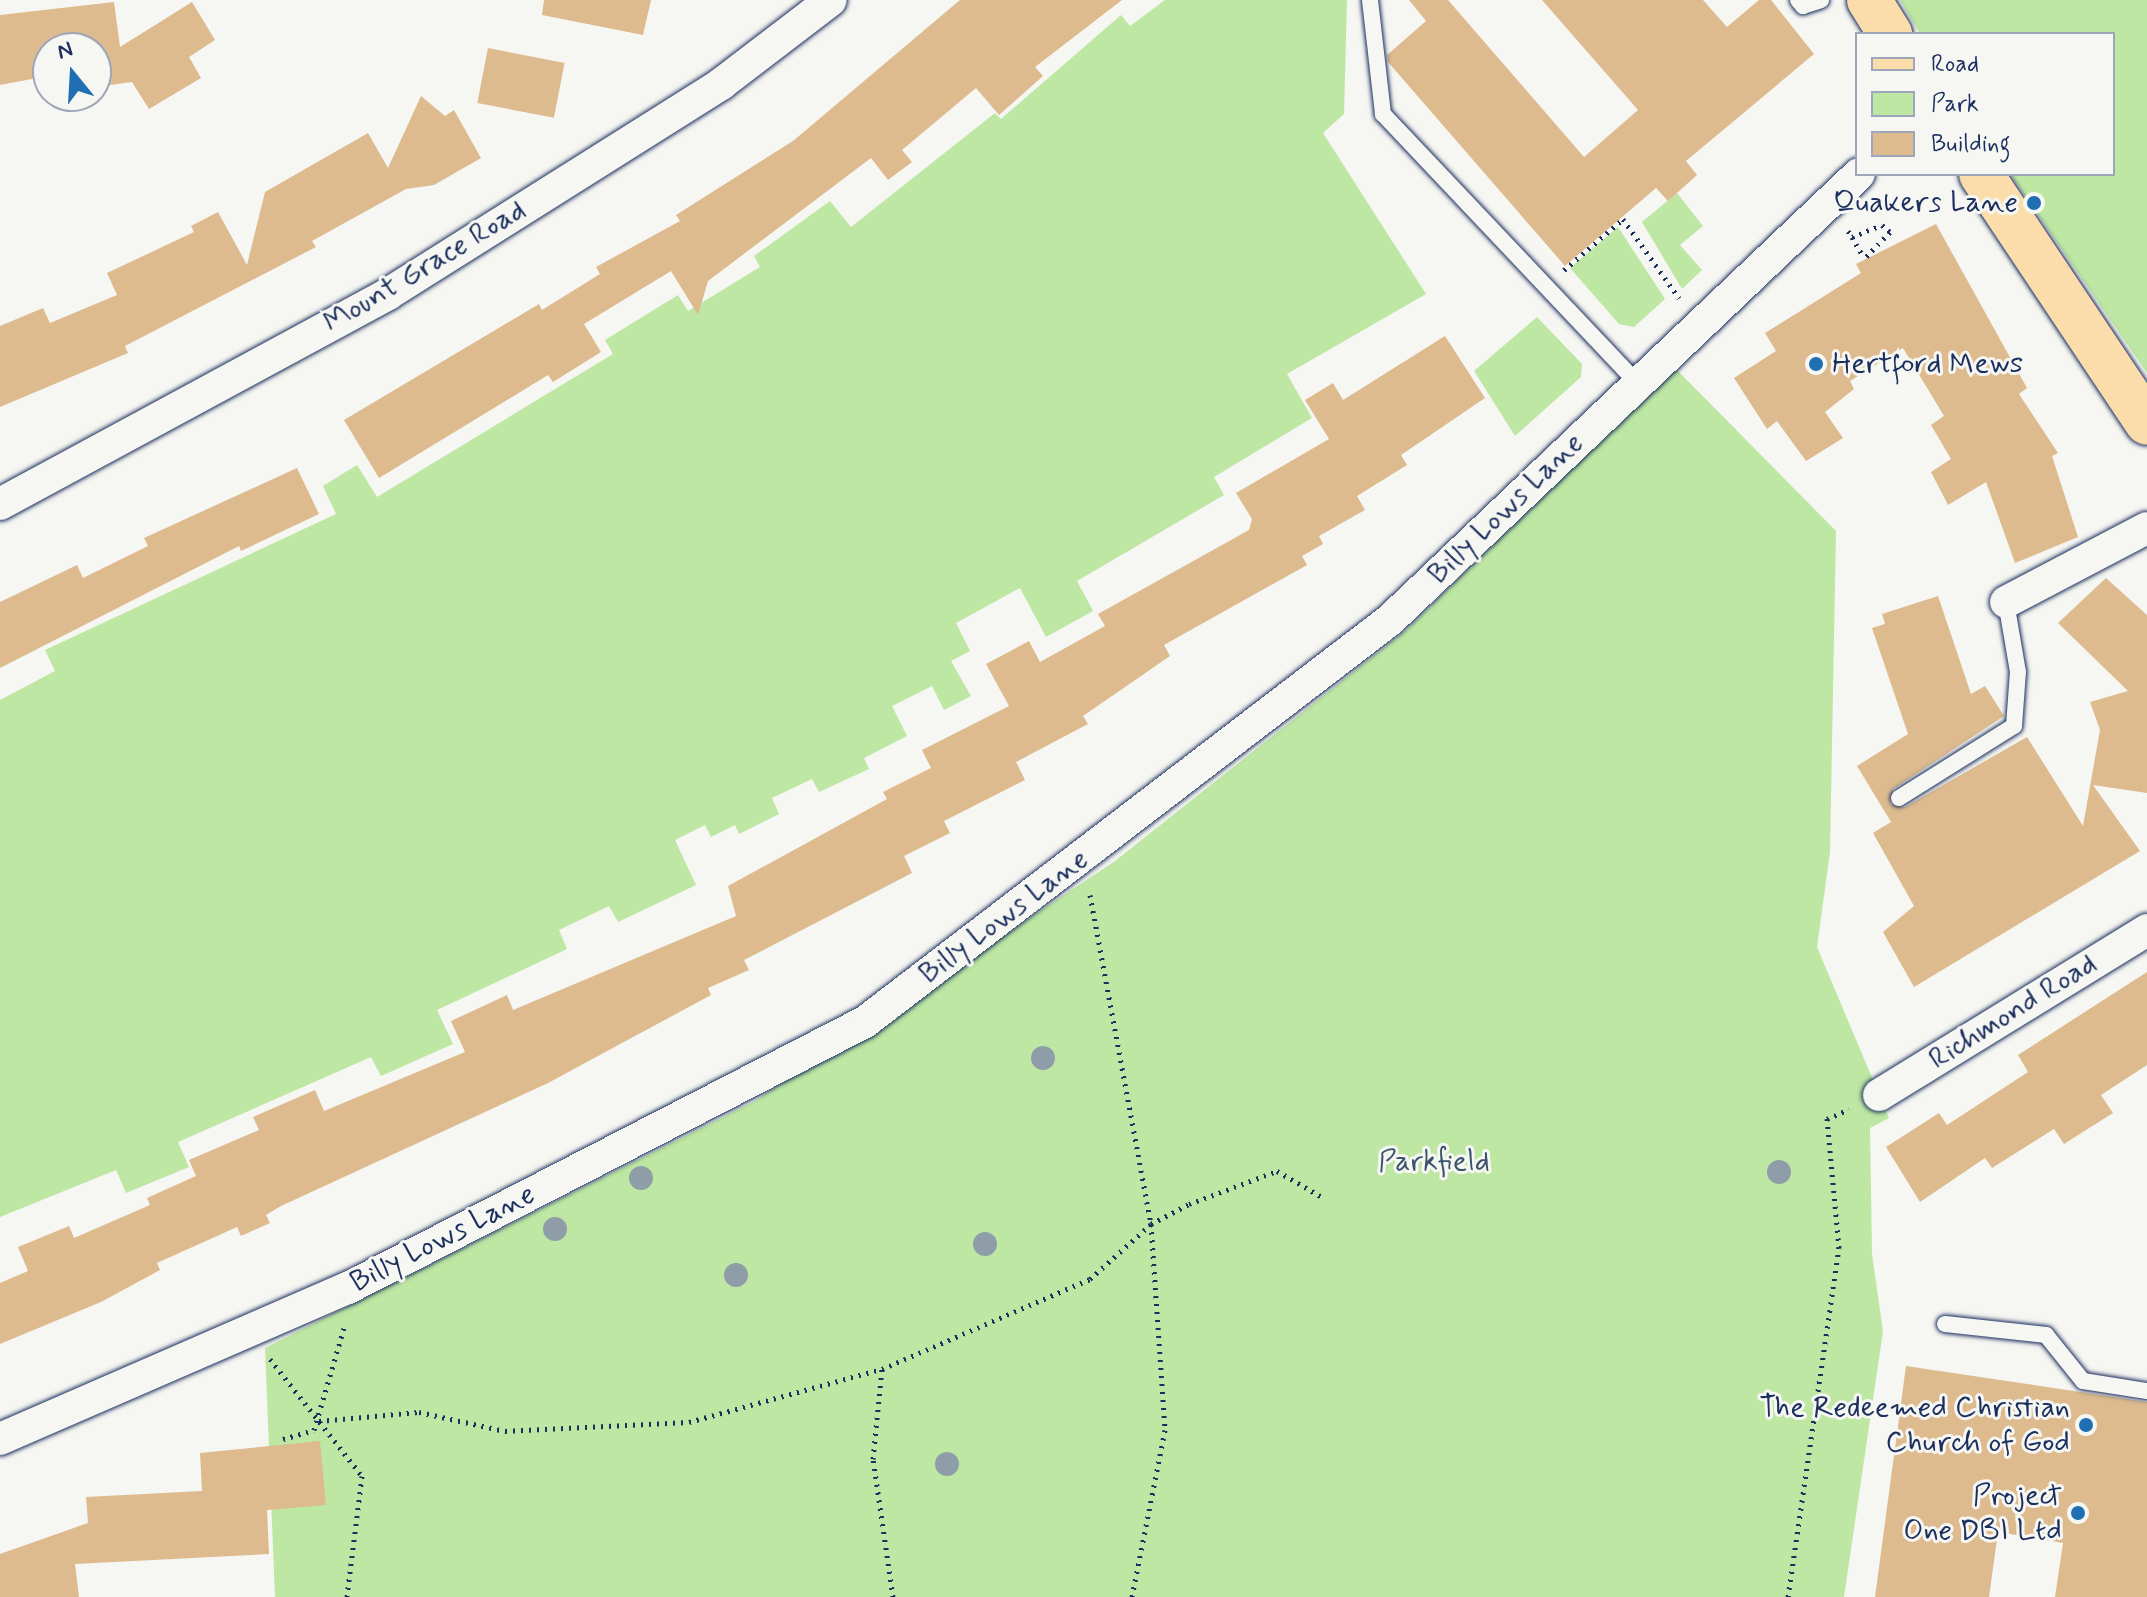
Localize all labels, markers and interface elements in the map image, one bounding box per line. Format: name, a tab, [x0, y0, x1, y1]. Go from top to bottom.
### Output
north arrow	[32, 32, 112, 112]
legend	[1855, 32, 2115, 176]
text: N	[54, 35, 76, 67]
text: Road	[1931, 49, 1979, 80]
text: Park	[1931, 89, 1979, 120]
text: Building	[1931, 129, 2011, 160]
place label: Quakers Lane	[1837, 185, 2018, 221]
street label: Mount Grace Road	[317, 192, 533, 342]
marker: Quakers Lane	[2025, 194, 2043, 212]
place label: Hertford Mews	[1832, 346, 2022, 382]
marker: Hertford Mews	[1807, 355, 1825, 373]
street label: Billy Lows Lane	[1423, 428, 1589, 590]
street label: Billy Lows Lane	[915, 844, 1093, 990]
street label: Richmond Road	[1922, 946, 2104, 1078]
park label: Parkfield	[1378, 1144, 1490, 1180]
street label: Billy Lows Lane	[347, 1178, 539, 1300]
place label: The Redeemed Christian Church of God	[1757, 1390, 2070, 1460]
marker: The Redeemed Christian Church of God	[2077, 1416, 2095, 1434]
place label: Project One DBI Ltd	[1897, 1478, 2062, 1548]
marker: Project One DBI Ltd	[2069, 1504, 2087, 1522]

